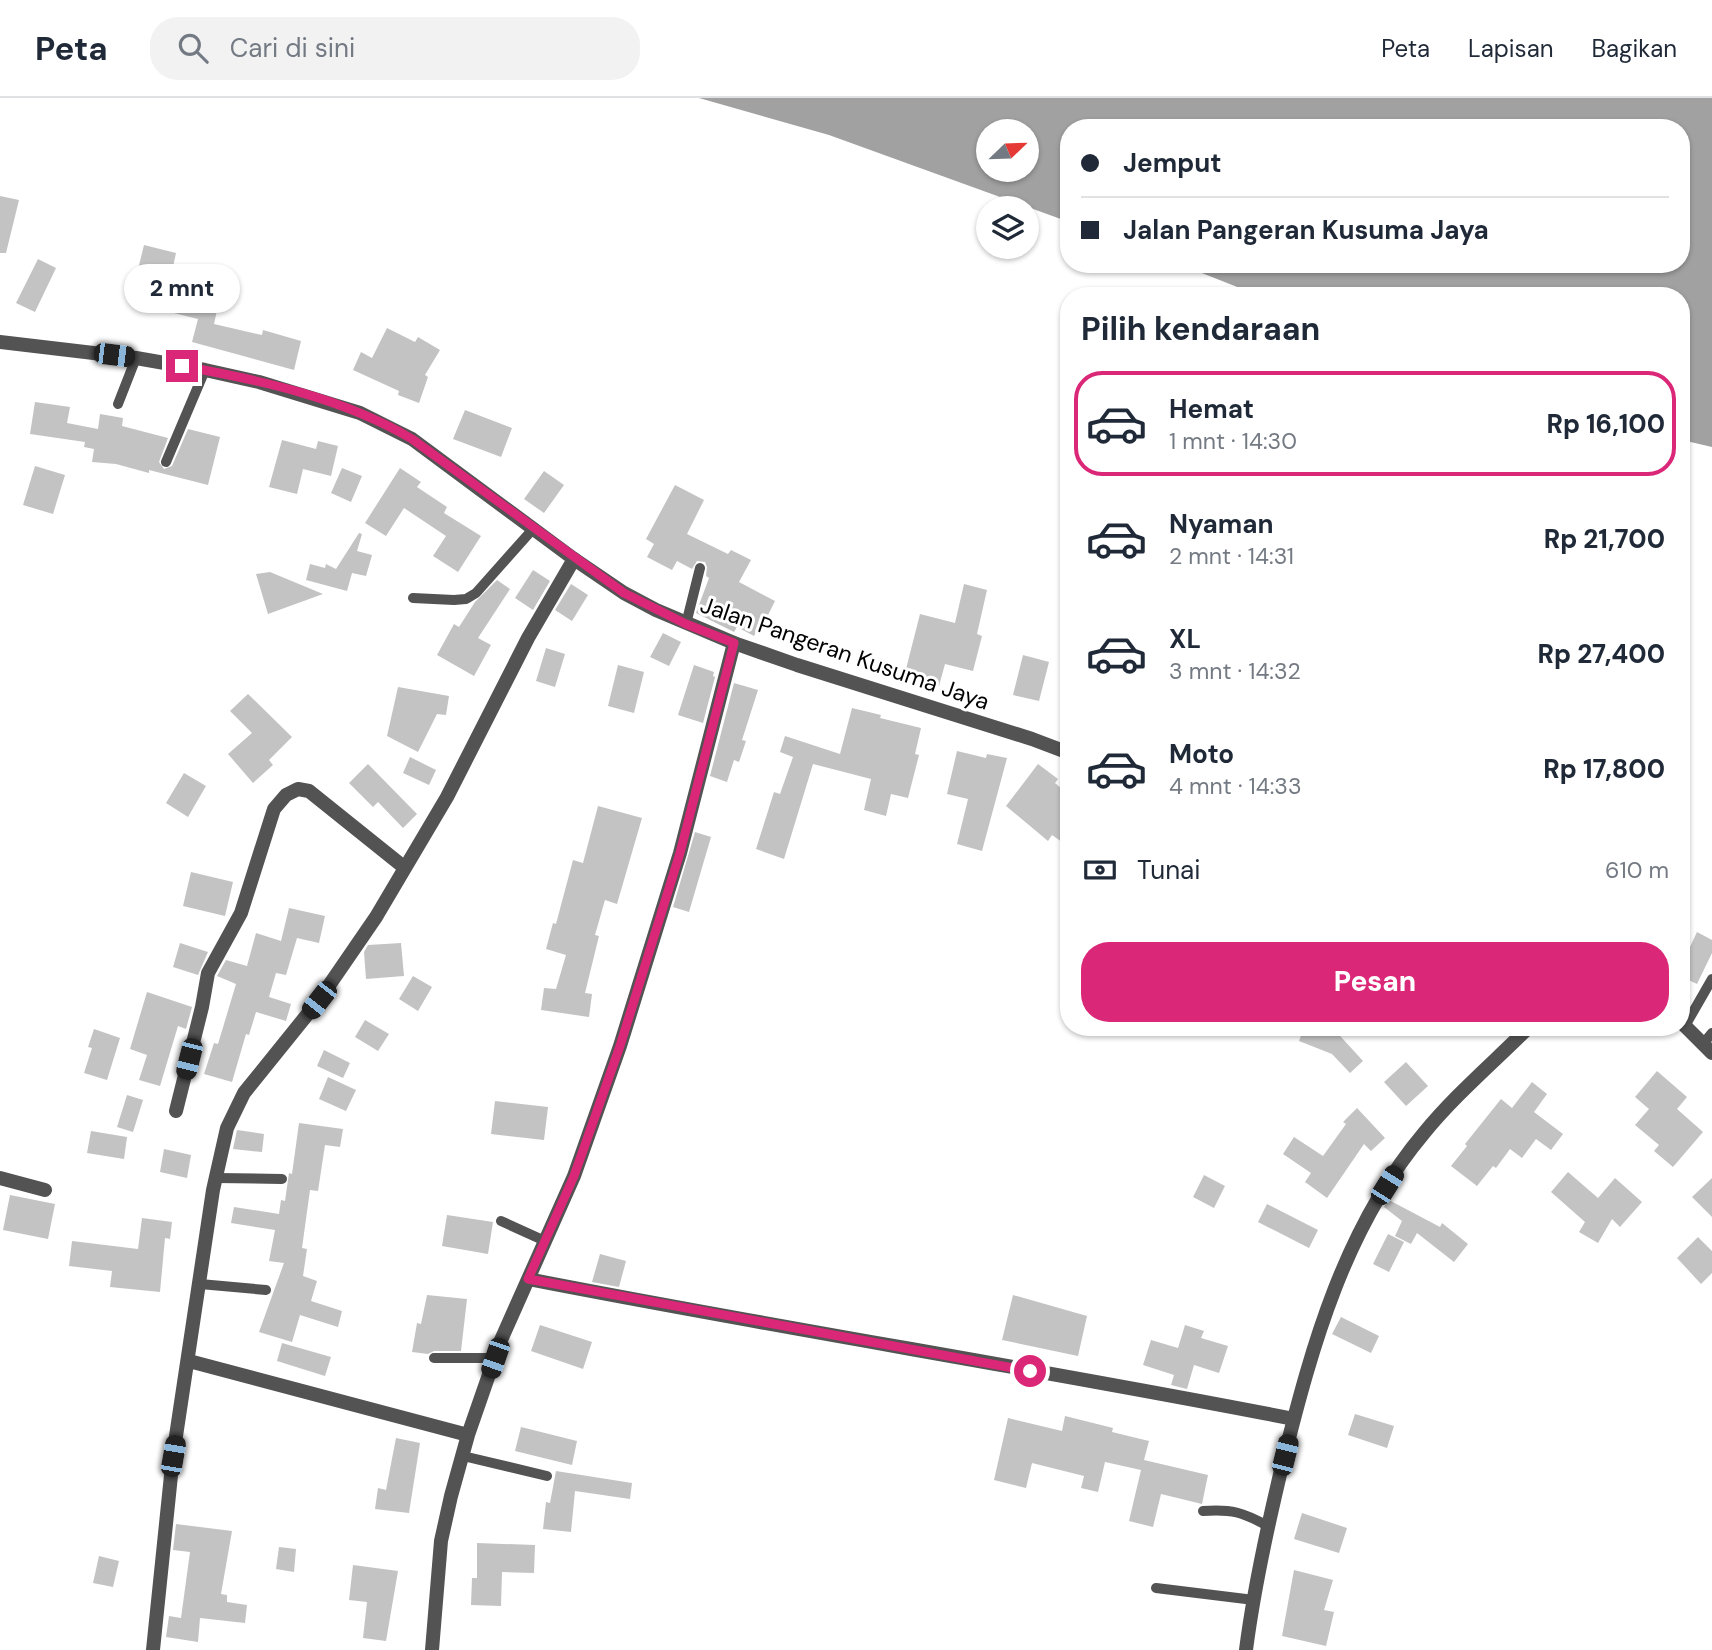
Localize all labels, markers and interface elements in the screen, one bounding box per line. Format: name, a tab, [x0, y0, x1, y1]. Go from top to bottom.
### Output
search box	[150, 17, 640, 80]
text: Peta	[35, 27, 108, 70]
icon: search	[174, 29, 212, 67]
text: Cari di sini	[230, 31, 355, 65]
text: Peta	[1381, 33, 1430, 64]
text: Lapisan	[1468, 33, 1553, 64]
text: Bagikan	[1591, 33, 1677, 64]
north arrow	[976, 119, 1040, 182]
map controls	[976, 119, 1039, 259]
text: Jemput	[1123, 146, 1222, 180]
button: layers	[976, 196, 1039, 259]
text: Jalan Pangeran Kusuma Jaya	[1123, 213, 1489, 247]
callout: 2 mnt	[124, 264, 240, 314]
text: 2 mnt	[150, 273, 214, 303]
text: Pilih kendaraan	[1081, 308, 1320, 350]
car	[92, 342, 137, 368]
route end	[166, 350, 198, 382]
icon: car	[1085, 392, 1148, 455]
text: Hemat	[1169, 392, 1254, 426]
text: Rp 16,100	[1546, 407, 1665, 441]
text: 1 mnt · 14:30	[1169, 426, 1297, 456]
icon: car	[1085, 507, 1148, 570]
text: Nyaman	[1169, 507, 1274, 541]
text: Rp 21,700	[1544, 522, 1665, 556]
text: 2 mnt · 14:31	[1169, 541, 1294, 571]
street label: Jalan Pangeran Kusuma Jaya	[697, 589, 993, 717]
icon: car	[1085, 622, 1148, 685]
text: XL	[1169, 622, 1201, 656]
text: Rp 27,400	[1538, 637, 1665, 671]
text: 3 mnt · 14:32	[1169, 656, 1301, 686]
icon: car	[1085, 737, 1148, 800]
text: Moto	[1169, 737, 1234, 771]
text: Rp 17,800	[1543, 752, 1665, 786]
text: 4 mnt · 14:33	[1169, 771, 1302, 801]
icon: cash	[1081, 851, 1119, 889]
text: Tunai	[1137, 853, 1201, 887]
text: 610 m	[1605, 855, 1669, 885]
button: Pesan	[1081, 942, 1669, 1022]
car	[298, 977, 341, 1023]
car	[174, 1036, 205, 1082]
car	[1367, 1162, 1408, 1208]
car	[479, 1335, 512, 1381]
route start	[1014, 1355, 1046, 1387]
car	[1270, 1432, 1301, 1478]
car	[160, 1433, 187, 1479]

